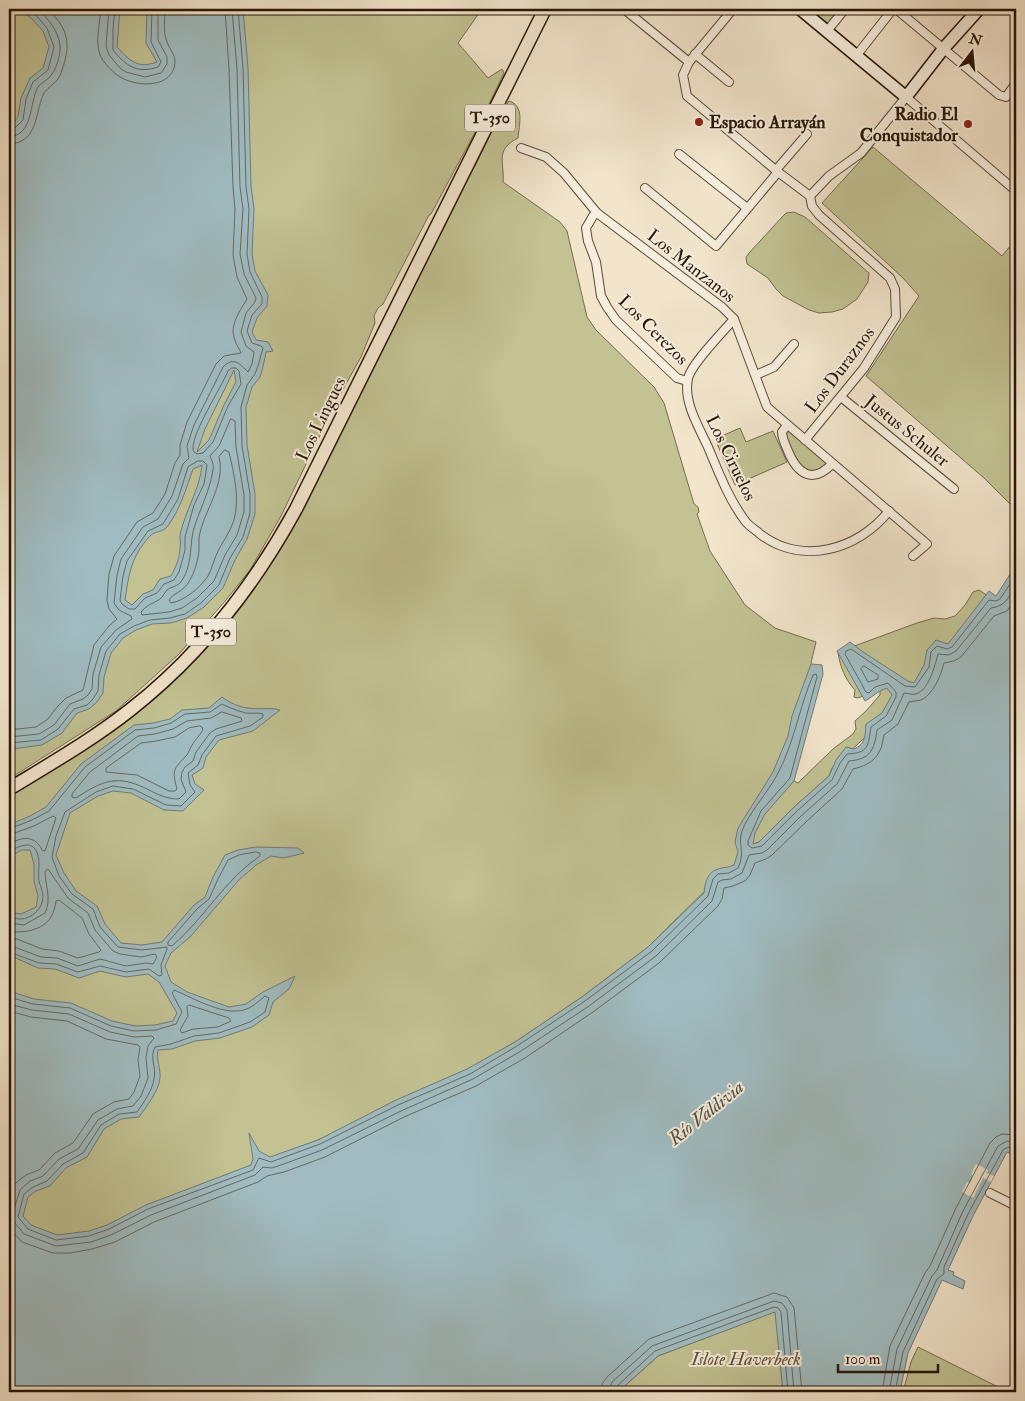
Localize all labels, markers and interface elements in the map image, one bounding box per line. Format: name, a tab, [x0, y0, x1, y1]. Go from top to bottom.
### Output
north arrow	[948, 28, 998, 78]
text: N	[966, 30, 984, 50]
place label: Radio El Conquistador	[860, 103, 958, 147]
road number: T-350	[465, 105, 515, 132]
place label: Espacio Arrayán	[709, 111, 826, 134]
marker: Espacio Arrayán	[693, 116, 705, 128]
marker: Radio El Conquistador	[962, 118, 974, 130]
street label: Los Manzanos	[642, 224, 740, 308]
street label: Los Cerezos	[613, 290, 693, 370]
street label: Los Duraznos	[800, 322, 880, 418]
street label: Los Lingues	[291, 373, 351, 465]
street label: Justus Schuler	[859, 389, 954, 472]
street label: Los Ciruelos	[700, 411, 762, 505]
road number: T-350	[186, 618, 236, 646]
water label: Río Valdivia	[663, 1075, 749, 1151]
scale bar	[838, 1341, 938, 1373]
park label: Islote Haverbeck	[690, 1348, 801, 1371]
text: 100 m	[845, 1350, 881, 1369]

